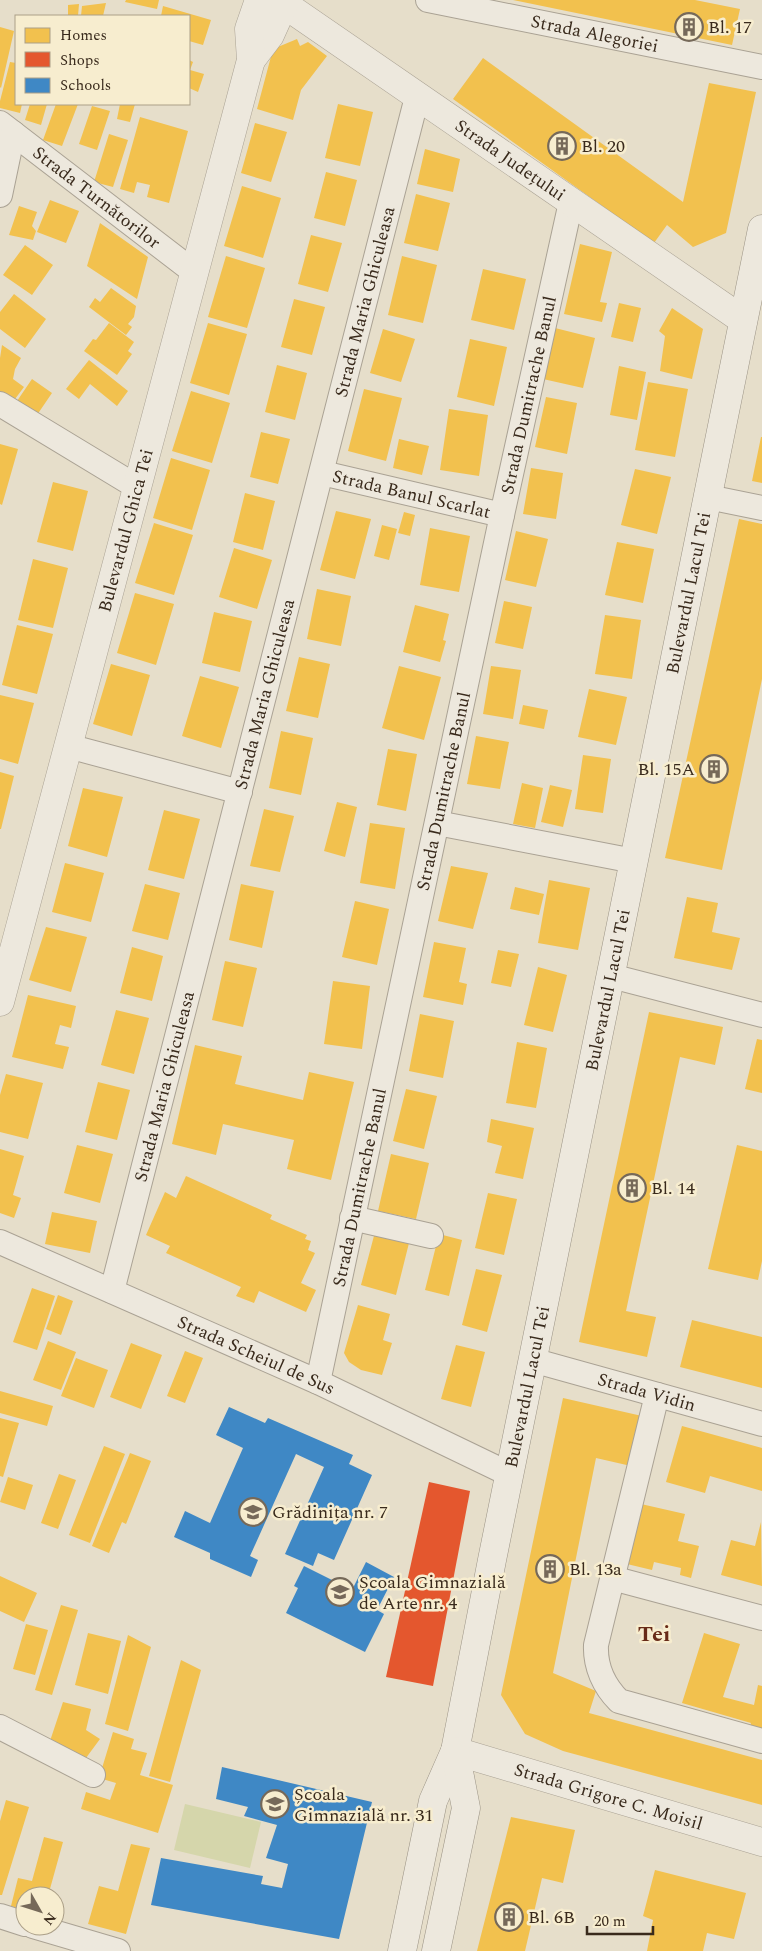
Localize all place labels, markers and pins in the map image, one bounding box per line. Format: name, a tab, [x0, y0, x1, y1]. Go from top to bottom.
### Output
building icon: Bl. 17	[674, 12, 704, 42]
place label: Bl. 17	[708, 14, 752, 41]
building icon: Bl. 20	[547, 131, 577, 161]
place label: Bl. 20	[581, 133, 625, 160]
building icon: Bl. 15A	[699, 754, 729, 784]
place label: Bl. 15A	[638, 756, 695, 783]
building icon: Bl. 14	[617, 1173, 647, 1203]
place label: Bl. 14	[651, 1175, 695, 1202]
school or university icon: Grădinița nr. 7	[238, 1497, 268, 1527]
place label: Grădinița nr. 7	[272, 1499, 388, 1526]
building icon: Bl. 13a	[535, 1554, 565, 1584]
place label: Bl. 13a	[569, 1556, 622, 1583]
place label: Școala Gimnazială de Arte nr. 4	[359, 1569, 506, 1617]
school or university icon: Școala Gimnazială de Arte nr. 4	[325, 1577, 355, 1607]
place label: Școala Gimnazială nr. 31	[294, 1781, 433, 1829]
school or university icon: Școala Gimnazială nr. 31	[260, 1789, 290, 1819]
building icon: Bl. 6B	[494, 1902, 524, 1932]
place label: Bl. 6B	[528, 1904, 575, 1931]

